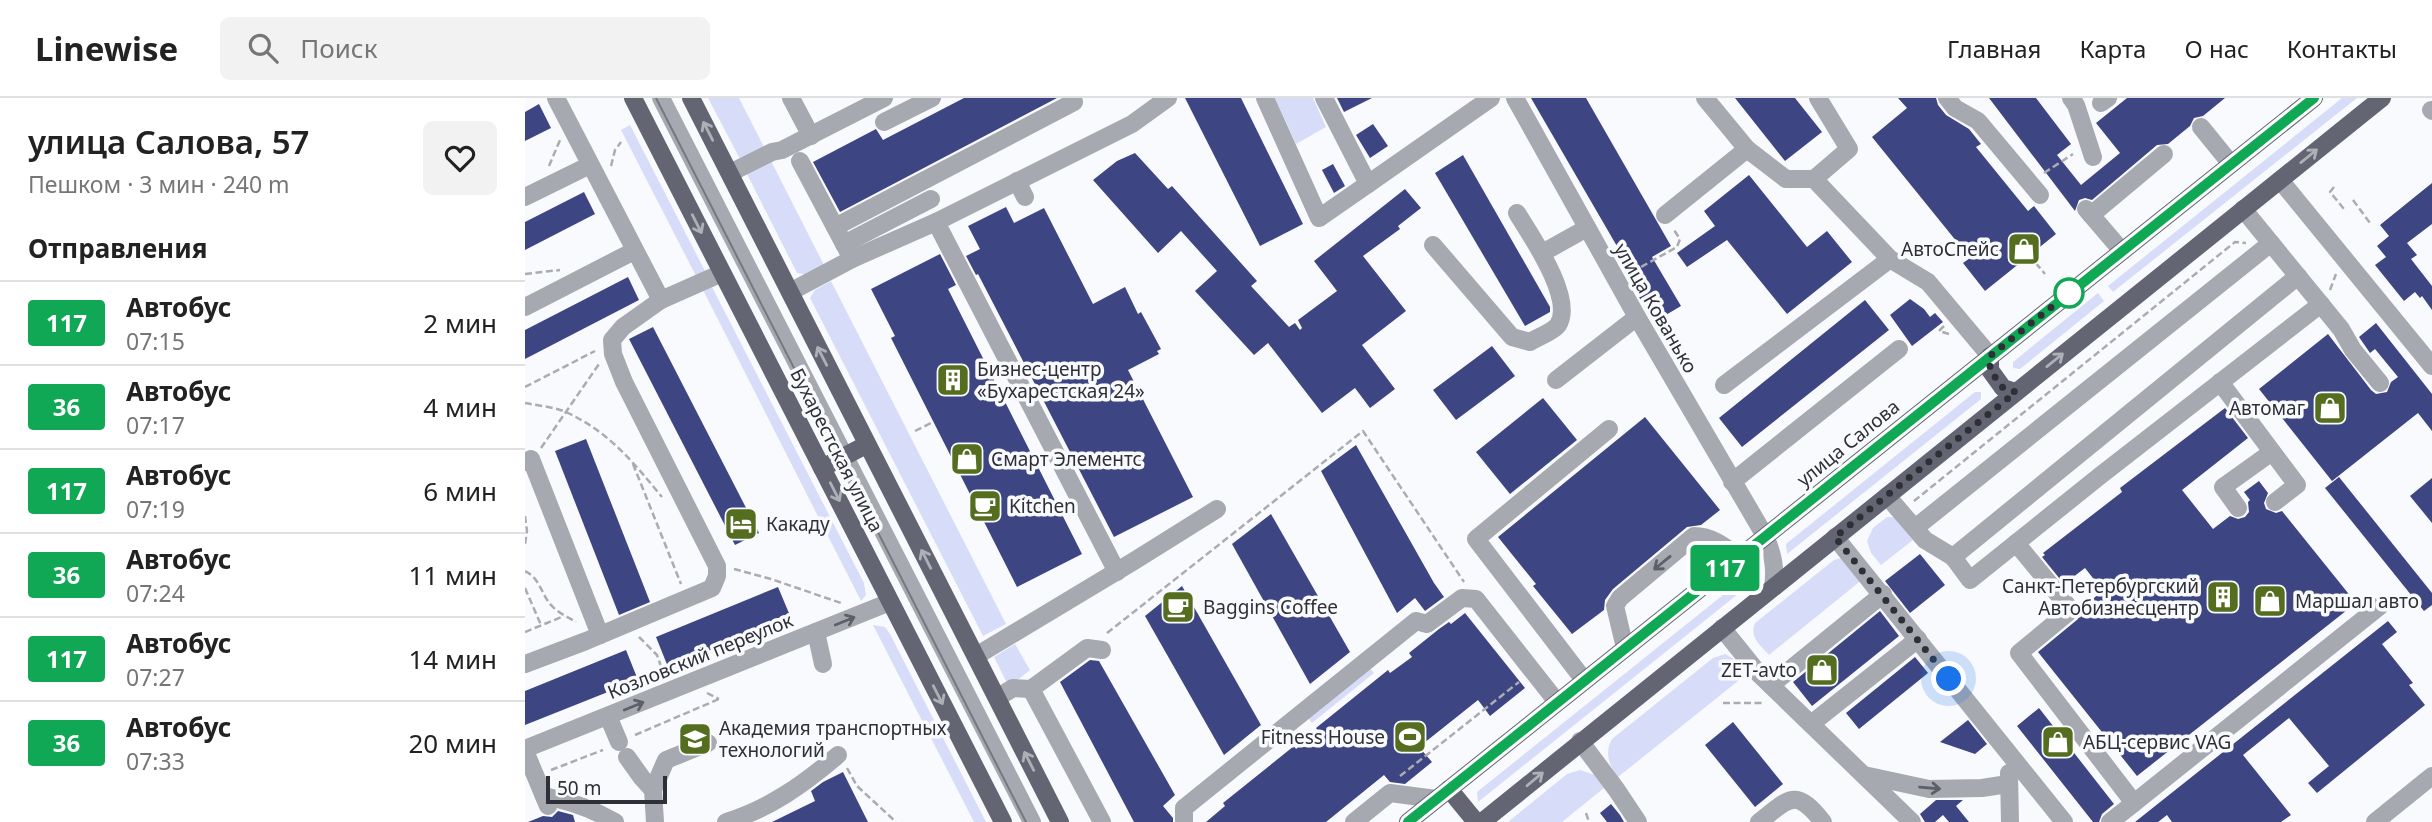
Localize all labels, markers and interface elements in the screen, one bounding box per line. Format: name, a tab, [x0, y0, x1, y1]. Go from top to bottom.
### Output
search box	[220, 17, 710, 80]
text: Linewise	[35, 26, 178, 71]
icon: search	[244, 29, 282, 67]
text: Поиск	[300, 30, 377, 66]
text: Главная	[1947, 32, 2041, 65]
text: Карта	[2079, 32, 2146, 65]
text: О нас	[2184, 32, 2249, 65]
text: Контакты	[2287, 32, 2397, 65]
text: улица Салова, 57	[28, 119, 309, 164]
button: heart	[423, 121, 497, 195]
one-way arrow	[701, 121, 715, 142]
one-way arrow	[2299, 149, 2318, 164]
text: Пешком · 3 мин · 240 m	[28, 168, 290, 200]
one-way arrow	[691, 213, 705, 234]
text: Отправления	[28, 230, 207, 266]
shop icon: АвтоСпейс	[2005, 230, 2043, 268]
place label: АвтоСпейс	[1901, 236, 1999, 262]
street label: улица Кованько	[1608, 238, 1704, 378]
unlabelled marker	[2054, 278, 2084, 308]
text: Автобус	[126, 289, 231, 325]
text: 2 мин	[423, 305, 497, 341]
text: 117	[46, 306, 87, 339]
text: 07:15	[126, 325, 185, 357]
one-way arrow	[815, 346, 828, 367]
one-way arrow	[2046, 353, 2064, 368]
place label: Бизнес-центр «Бухарестская 24»	[977, 356, 1145, 404]
building icon: Бизнес-центр «Бухарестская 24»	[934, 361, 972, 399]
street label: Бухарестская улица	[784, 364, 890, 536]
text: Автобус	[126, 373, 231, 409]
text: 4 мин	[423, 389, 497, 425]
shop icon: Автомаг	[2311, 389, 2349, 427]
text: 36	[53, 390, 80, 423]
street label: улица Салова	[1791, 393, 1905, 493]
place label: Автомаг	[2229, 395, 2305, 421]
text: 07:17	[126, 409, 185, 441]
shop icon: Смарт Элементс	[948, 440, 986, 478]
place label: Смарт Элементс	[991, 446, 1142, 472]
text: Автобус	[126, 457, 231, 493]
text: 6 мин	[423, 473, 497, 509]
text: 117	[46, 474, 87, 507]
one-way arrow	[828, 481, 842, 502]
cafe icon: Kitchen	[966, 487, 1004, 525]
text: 07:19	[126, 493, 185, 525]
place label: Kitchen	[1009, 493, 1076, 519]
hotel icon: Какаду	[722, 505, 760, 543]
place label: Какаду	[766, 511, 830, 537]
text: Автобус	[126, 541, 231, 577]
line badge: 117	[1685, 545, 1765, 591]
one-way arrow	[918, 549, 932, 570]
text: 117	[1704, 551, 1746, 584]
one-way arrow	[1653, 555, 1671, 571]
text: 11 мин	[408, 557, 497, 593]
text: 36	[53, 558, 80, 591]
place label: Санкт-Петербургский Автобизнесцентр	[2002, 573, 2199, 621]
text: 07:24	[126, 577, 185, 609]
building icon: Санкт-Петербургский Автобизнесцентр	[2204, 578, 2242, 616]
shop icon: Маршал авто	[2251, 582, 2289, 620]
cafe icon: Baggins Coffee	[1159, 588, 1197, 626]
place label: Маршал авто	[2295, 588, 2419, 614]
place label: Baggins Coffee	[1203, 594, 1338, 620]
street label: Козловский переулок	[603, 607, 797, 705]
one-way arrow	[833, 613, 855, 626]
text: Автобус	[126, 625, 231, 661]
text: 14 мин	[408, 641, 497, 677]
text: 117	[46, 642, 87, 675]
shop icon: ZET-avto	[1803, 651, 1841, 689]
place label: ZET-avto	[1721, 657, 1797, 683]
text: 07:27	[126, 661, 185, 693]
your location	[1931, 661, 1966, 696]
one-way arrow	[931, 684, 945, 705]
one-way arrow	[622, 698, 644, 711]
text: Автобус	[126, 709, 231, 745]
place label: Академия транспортных технологий	[719, 715, 947, 763]
sports icon: Fitness House	[1391, 718, 1429, 756]
school or university icon: Академия транспортных технологий	[676, 720, 714, 758]
shop icon: АБЦ-сервис VAG	[2039, 723, 2077, 761]
place label: Fitness House	[1261, 724, 1385, 750]
text: 20 мин	[408, 725, 497, 761]
text: 36	[53, 726, 80, 759]
place label: АБЦ-сервис VAG	[2083, 729, 2231, 755]
text: 07:33	[126, 745, 185, 777]
one-way arrow	[1022, 751, 1036, 772]
one-way arrow	[1525, 771, 1543, 786]
scale bar	[546, 773, 667, 805]
text: 50 m	[557, 775, 601, 801]
one-way arrow	[1919, 782, 1941, 795]

